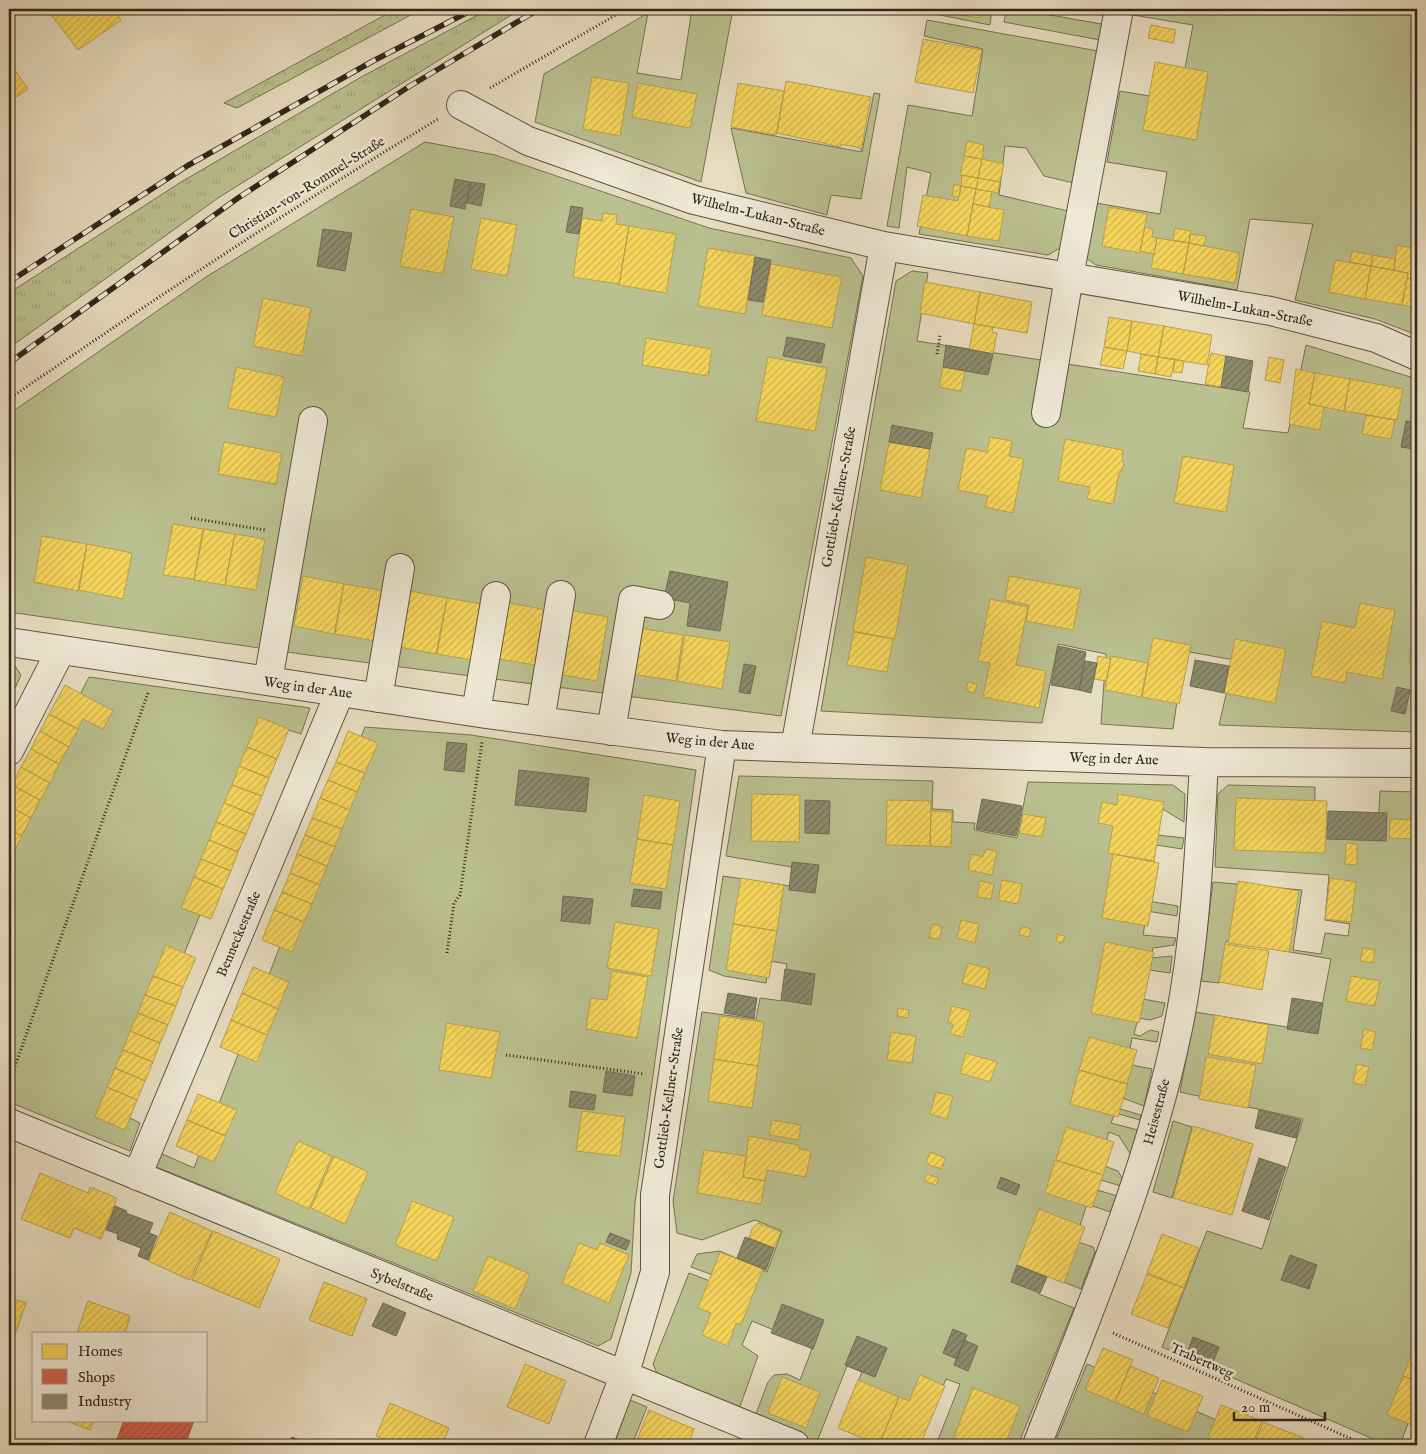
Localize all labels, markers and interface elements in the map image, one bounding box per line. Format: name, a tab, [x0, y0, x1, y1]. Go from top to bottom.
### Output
street label: Christian-von-Rommel-Straße	[226, 132, 389, 244]
street label: Wilhelm-Lukan-Straße	[689, 190, 827, 240]
street label: Wilhelm-Lukan-Straße	[1176, 287, 1315, 331]
street label: Gottlieb-Kellner-Straße	[818, 425, 860, 569]
street label: Weg in der Aue	[263, 673, 354, 703]
street label: Weg in der Aue	[665, 729, 756, 755]
street label: Weg in der Aue	[1069, 748, 1159, 770]
street label: Benneckestraße	[213, 888, 265, 980]
street label: Gottlieb-Kellner-Straße	[650, 1025, 688, 1170]
street label: Heisestraße	[1140, 1076, 1175, 1147]
street label: Sybelstraße	[368, 1264, 437, 1306]
legend	[32, 1332, 208, 1422]
street label: Trabertweg	[1168, 1339, 1237, 1383]
text: Homes	[78, 1342, 122, 1361]
text: Shops	[78, 1368, 115, 1387]
scale bar	[1234, 1389, 1325, 1421]
text: Industry	[78, 1392, 132, 1411]
text: 20 m	[1241, 1398, 1271, 1417]

